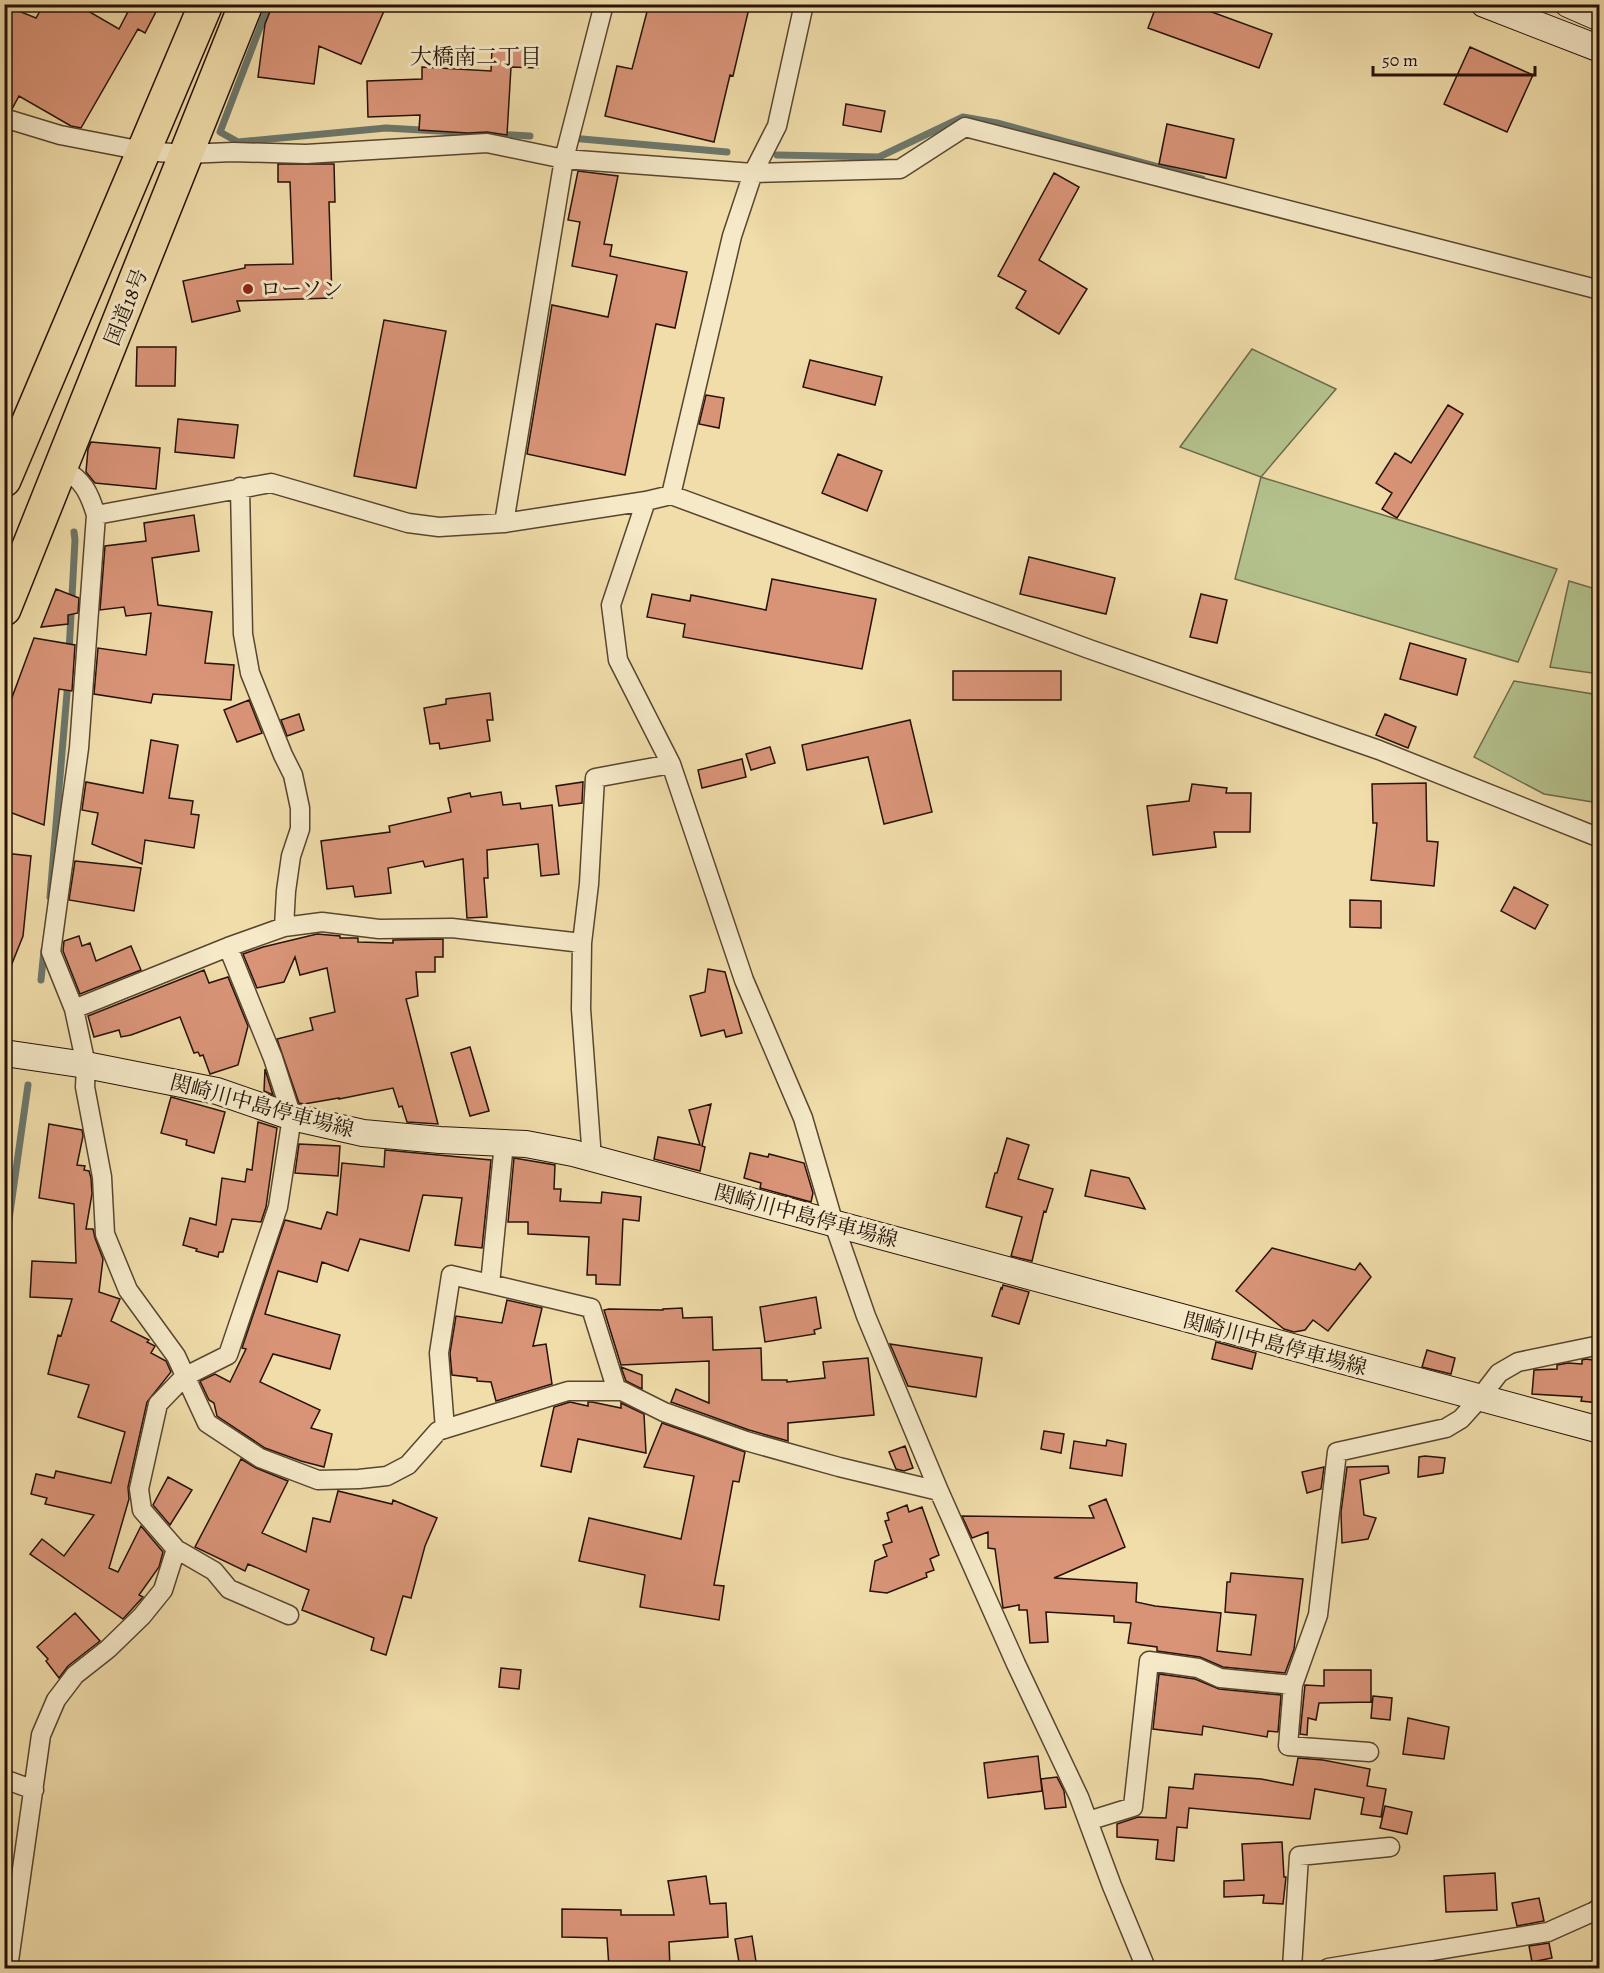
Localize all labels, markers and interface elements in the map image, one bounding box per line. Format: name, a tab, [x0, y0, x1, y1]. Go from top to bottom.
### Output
scale bar	[1373, 39, 1535, 77]
district label: 大橋南二丁目	[410, 42, 542, 72]
text: 50 m	[1382, 48, 1418, 72]
street label: 国道18号	[98, 264, 154, 350]
place label: ローソン	[260, 275, 343, 303]
marker: ローソン	[241, 282, 255, 296]
street label: 関崎川中島停車場線	[167, 1068, 357, 1144]
street label: 関崎川中島停車場線	[711, 1178, 901, 1254]
street label: 関崎川中島停車場線	[1180, 1306, 1370, 1382]

